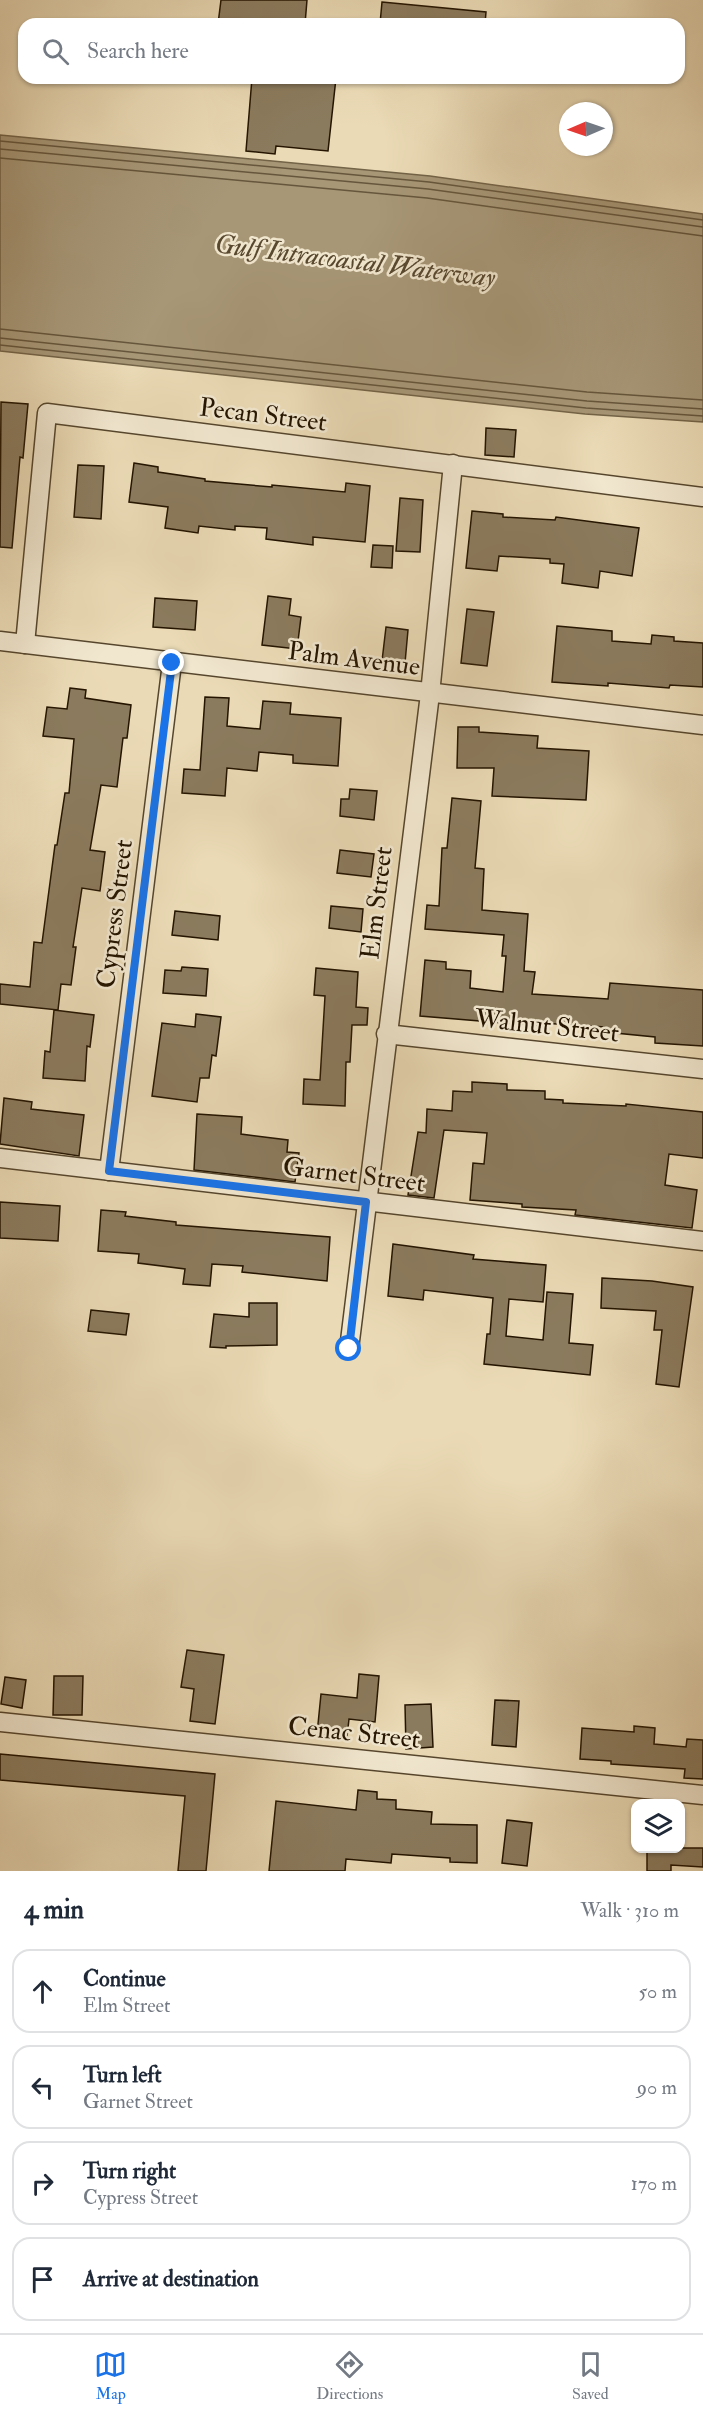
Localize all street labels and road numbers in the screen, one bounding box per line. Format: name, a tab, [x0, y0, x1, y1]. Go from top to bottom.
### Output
street label: Pecan Street	[197, 391, 329, 439]
street label: Palm Avenue	[286, 635, 422, 683]
street label: Cypress Street	[90, 838, 141, 990]
street label: Elm Street	[354, 845, 400, 961]
street label: Walnut Street	[472, 1002, 621, 1049]
street label: Garnet Street	[281, 1150, 427, 1200]
street label: Cenac Street	[286, 1710, 422, 1756]

